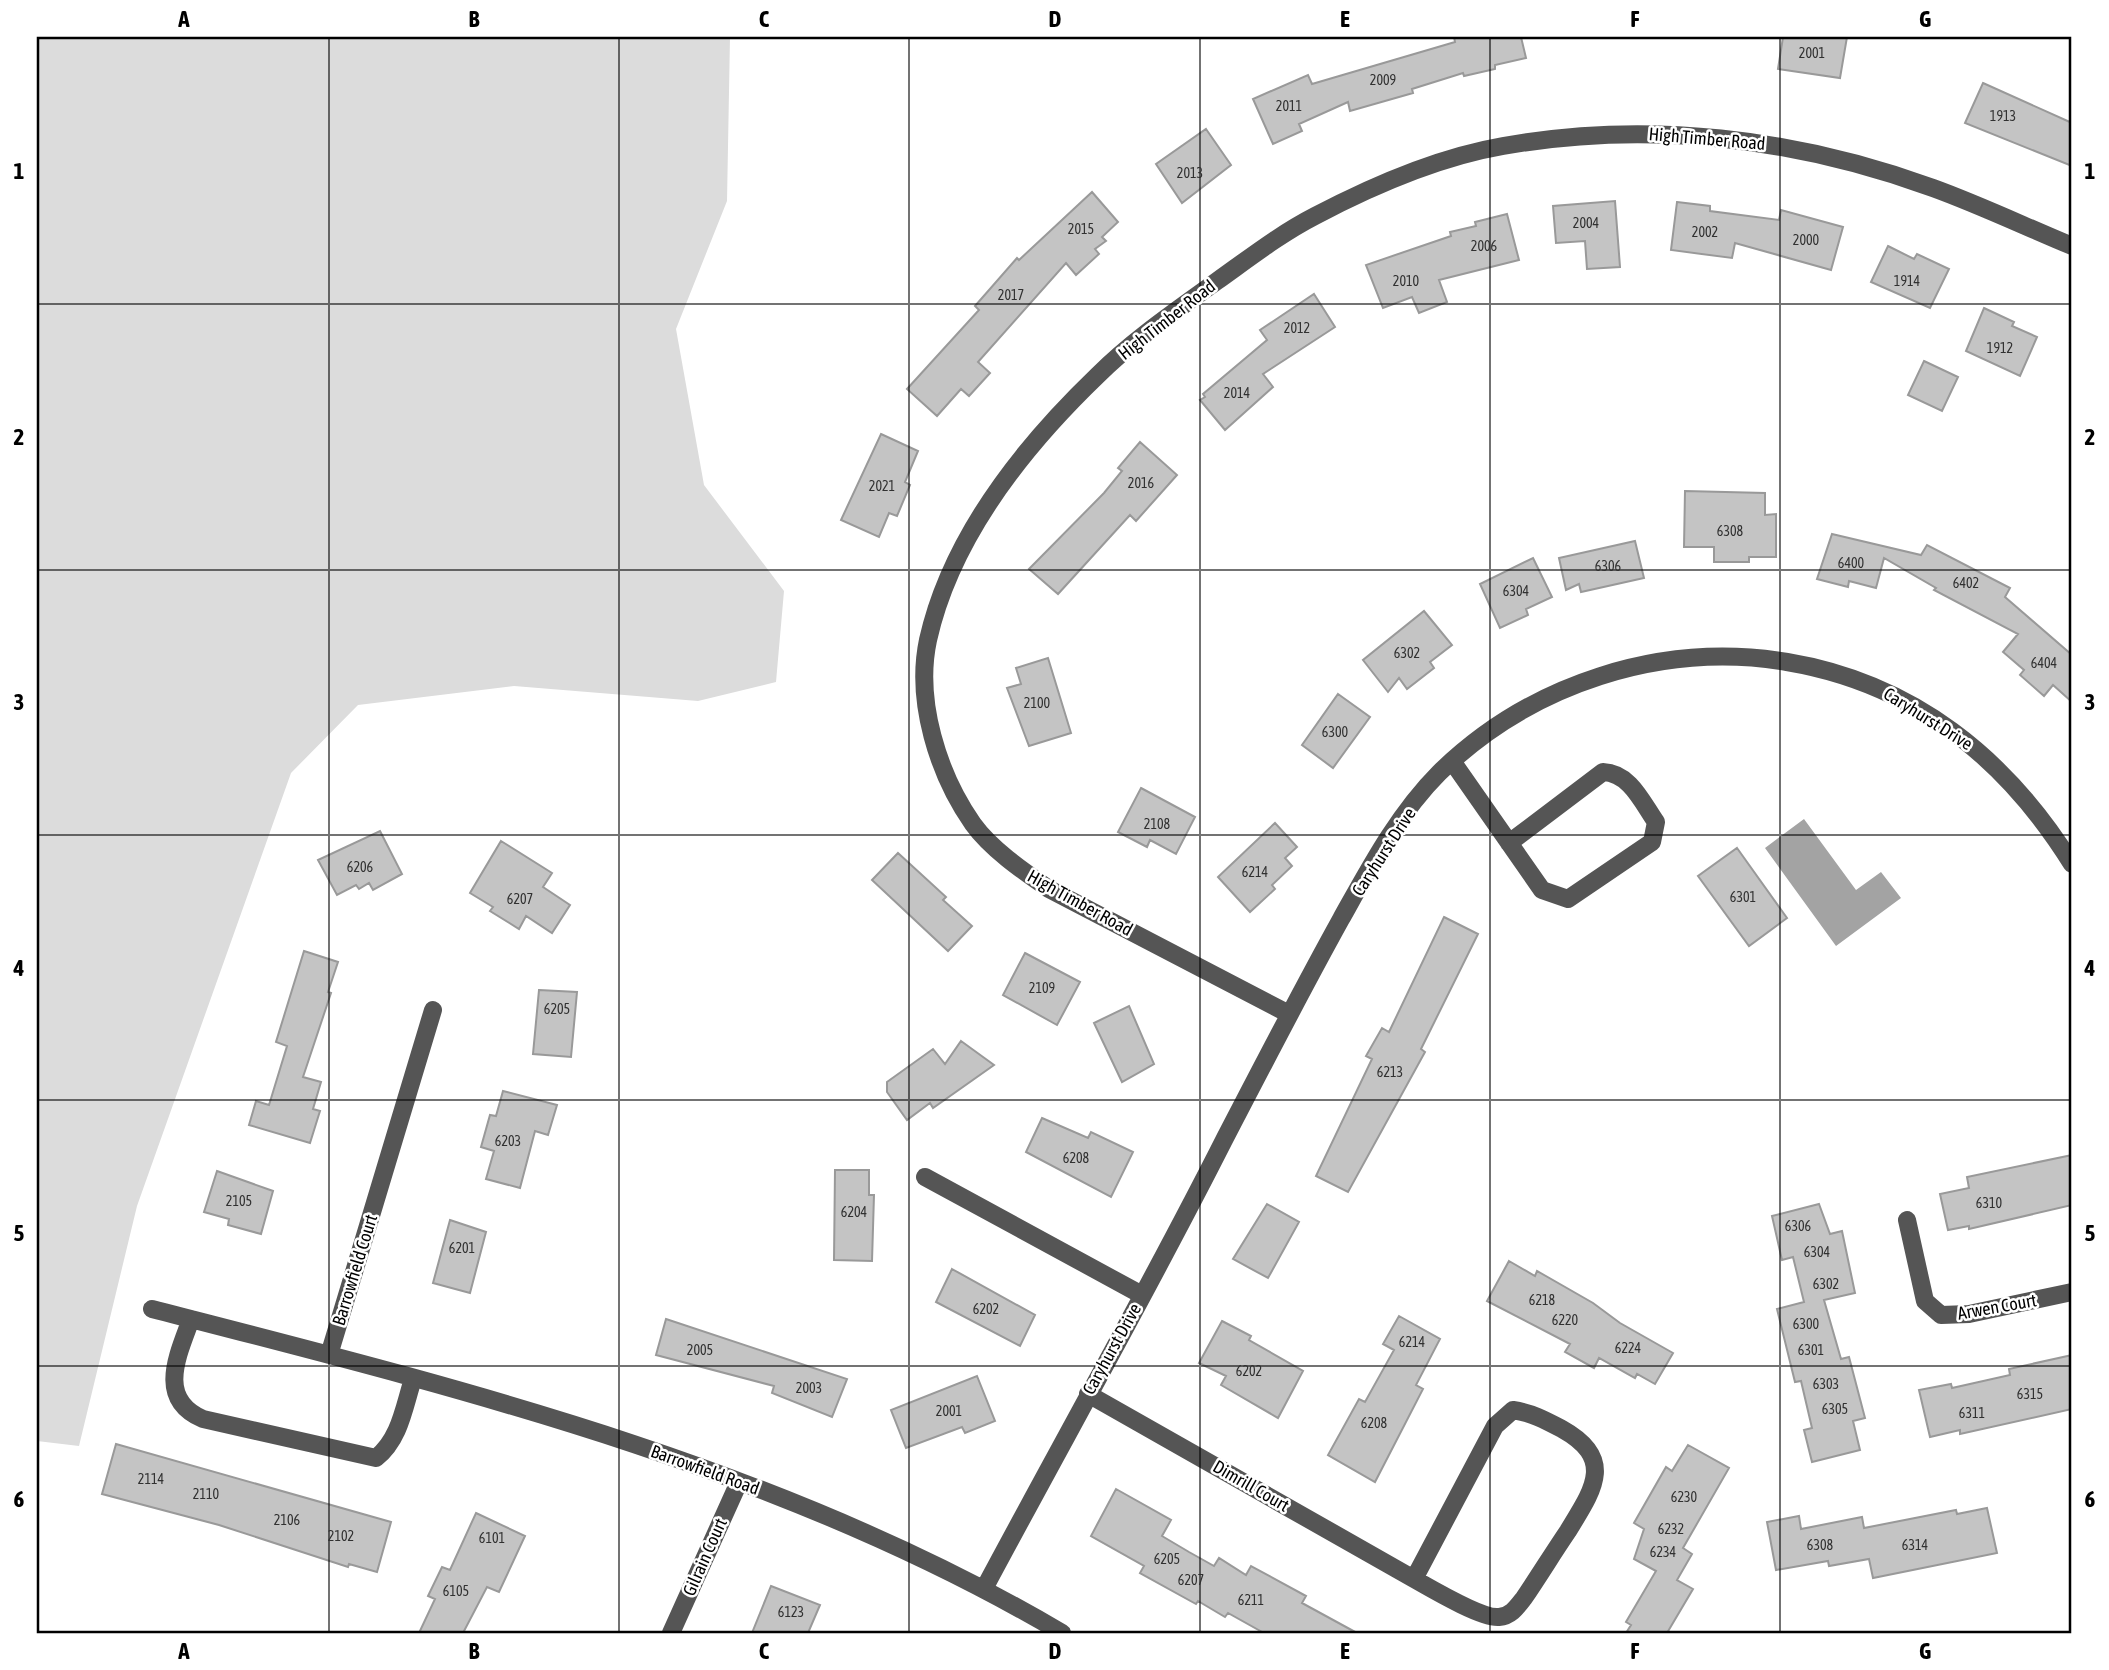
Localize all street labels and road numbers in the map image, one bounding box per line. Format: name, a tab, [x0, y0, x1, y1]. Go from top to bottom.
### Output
street label: High Timber Road	[1648, 123, 1766, 154]
street label: High Timber Road	[1114, 275, 1219, 364]
street label: Caryhurst Drive	[1880, 683, 1977, 754]
street label: Caryhurst Drive	[1347, 804, 1420, 900]
street label: High Timber Road	[1024, 865, 1137, 940]
street label: Barrowfield Court	[328, 1212, 381, 1328]
street label: Arwen Court	[1956, 1289, 2038, 1324]
street label: Caryhurst Drive	[1078, 1300, 1145, 1398]
street label: Barrowfield Road	[648, 1440, 762, 1499]
street label: Dimrill Court	[1210, 1455, 1293, 1516]
street label: Gilrain Court	[678, 1515, 731, 1599]

